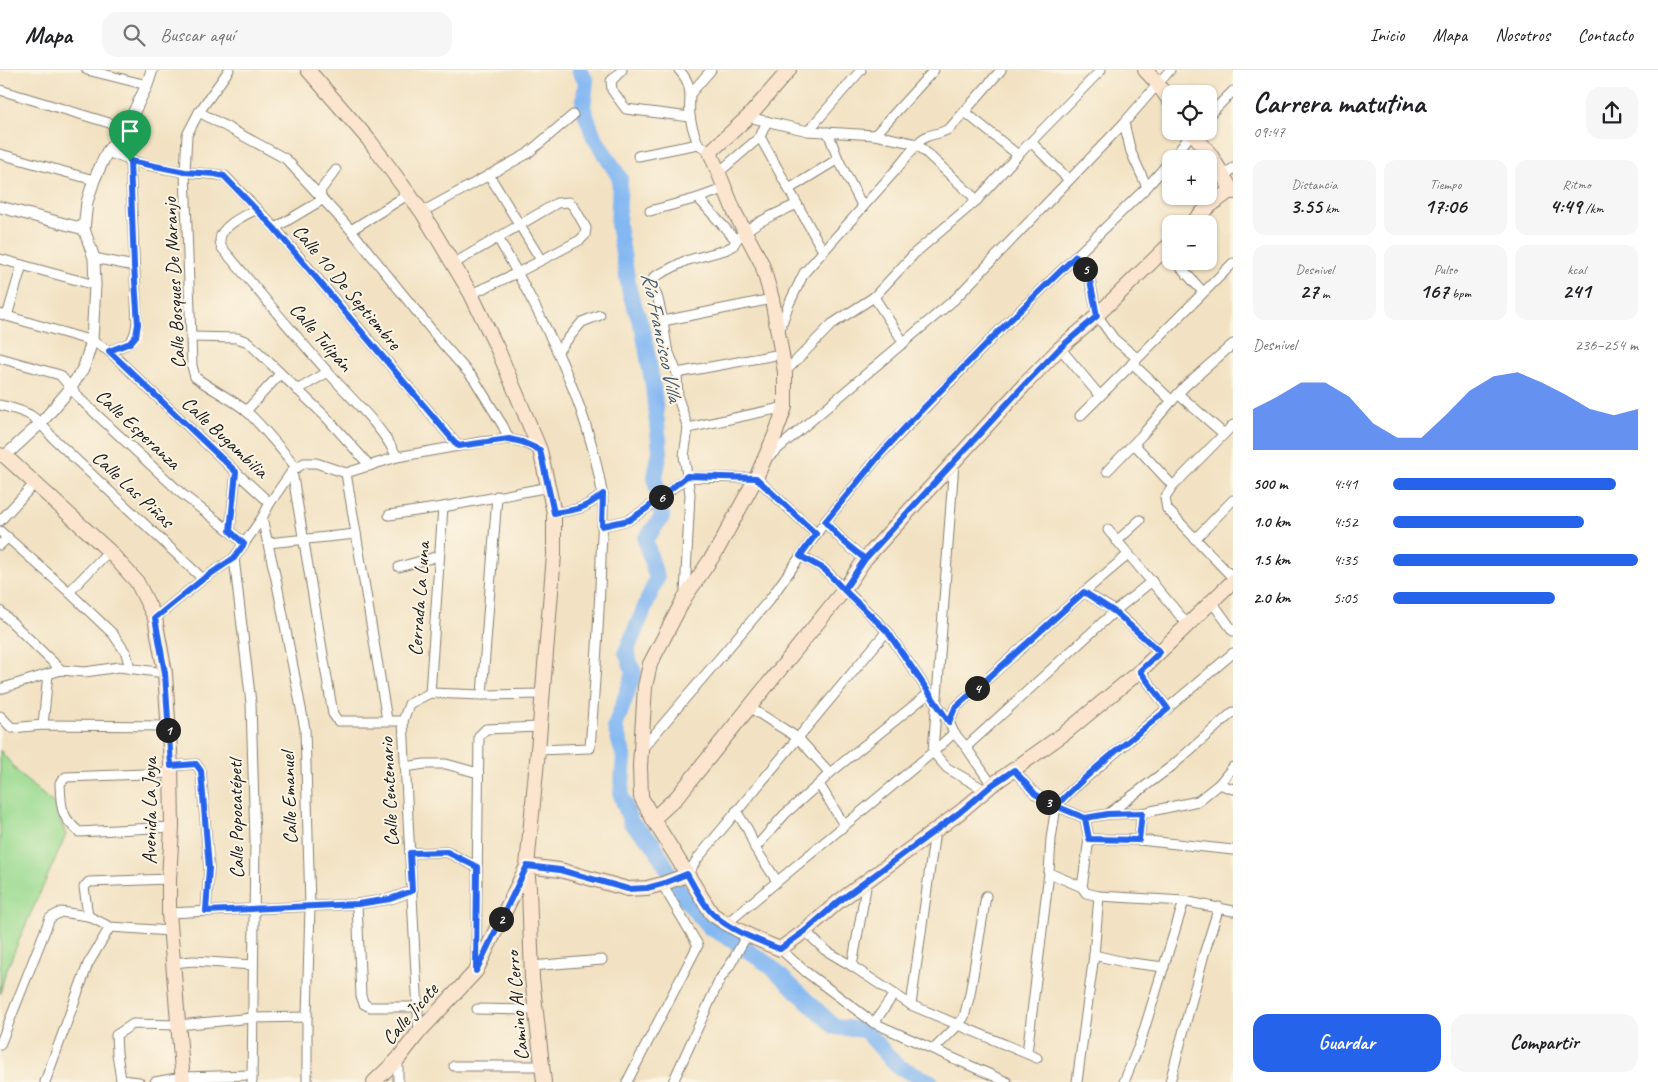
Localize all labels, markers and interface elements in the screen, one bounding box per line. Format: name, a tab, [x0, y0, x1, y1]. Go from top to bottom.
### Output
search box	[102, 12, 452, 57]
text: Mapa	[25, 20, 72, 50]
icon: search	[120, 21, 148, 49]
text: Buscar aquí	[160, 23, 235, 47]
text: Inicio	[1370, 24, 1404, 46]
text: Mapa	[1432, 24, 1467, 46]
text: Nosotros	[1495, 24, 1550, 46]
text: Contacto	[1578, 24, 1633, 46]
map controls	[1162, 85, 1217, 270]
button: locate	[1162, 85, 1217, 140]
text: Carrera matutina	[1253, 85, 1425, 120]
button: share	[1586, 87, 1638, 139]
pin	[109, 110, 151, 161]
icon: arrive	[116, 117, 144, 145]
text: 09:47	[1253, 122, 1285, 142]
button: +	[1162, 150, 1217, 205]
text: Distancia	[1292, 176, 1337, 193]
text: Tiempo	[1430, 176, 1461, 193]
text: Ritmo	[1562, 176, 1591, 193]
text: 3.55	[1290, 193, 1322, 219]
text: 17:06	[1424, 193, 1467, 219]
text: 4:49	[1550, 193, 1582, 219]
street label: Calle Bosques De Naranjo	[157, 196, 191, 369]
text: km	[1322, 200, 1339, 217]
text: /km	[1582, 200, 1603, 217]
button: −	[1162, 215, 1217, 270]
street label: Calle 10 De Septiembre	[287, 219, 408, 356]
pin: 5	[1072, 256, 1098, 282]
text: 5	[1082, 261, 1089, 278]
text: Desnivel	[1295, 261, 1334, 278]
text: Pulso	[1434, 261, 1457, 278]
text: kcal	[1567, 261, 1586, 278]
water label: Río Francisco Villa	[636, 270, 689, 406]
text: 27	[1299, 278, 1318, 304]
text: 167	[1420, 278, 1449, 304]
text: 241	[1562, 278, 1591, 304]
text: m	[1318, 285, 1330, 302]
text: bpm	[1449, 285, 1471, 302]
street label: Calle Tulipán	[284, 297, 359, 378]
text: Desnivel	[1253, 335, 1296, 355]
text: 236–254 m	[1575, 335, 1638, 355]
street label: Calle Esperanza	[90, 383, 187, 476]
street label: Calle Bugambilia	[177, 391, 274, 484]
street label: Calle Las Piñas	[87, 445, 181, 535]
text: 500 m	[1253, 474, 1287, 494]
text: 4:41	[1333, 474, 1358, 494]
pin: 6	[648, 484, 674, 510]
text: 6	[658, 489, 665, 506]
text: 1.0 km	[1253, 512, 1290, 532]
text: 4:52	[1333, 512, 1358, 532]
street label: Cerrada La Luna	[403, 539, 436, 657]
text: 1.5 km	[1253, 550, 1290, 570]
text: 4:35	[1333, 550, 1358, 570]
text: 2.0 km	[1253, 588, 1290, 608]
text: 5:05	[1333, 588, 1358, 608]
pin: 4	[964, 676, 990, 700]
text: 4	[974, 680, 981, 697]
pin: 1	[156, 718, 180, 742]
text: 1	[165, 722, 172, 739]
street label: Calle Centenario	[374, 736, 404, 847]
street label: Calle Emanuel	[275, 748, 303, 845]
street label: Avenida La Joya	[137, 756, 162, 865]
street label: Calle Popocatépetl	[222, 756, 250, 879]
pin: 3	[1036, 790, 1060, 814]
text: 3	[1045, 794, 1052, 811]
pin: 2	[488, 906, 514, 932]
text: 2	[498, 911, 505, 928]
street label: Camino Al Cerro	[500, 948, 534, 1062]
street label: Calle Jicote	[376, 977, 445, 1050]
button: Guardar	[1253, 1014, 1441, 1072]
button: Compartir	[1451, 1014, 1638, 1072]

